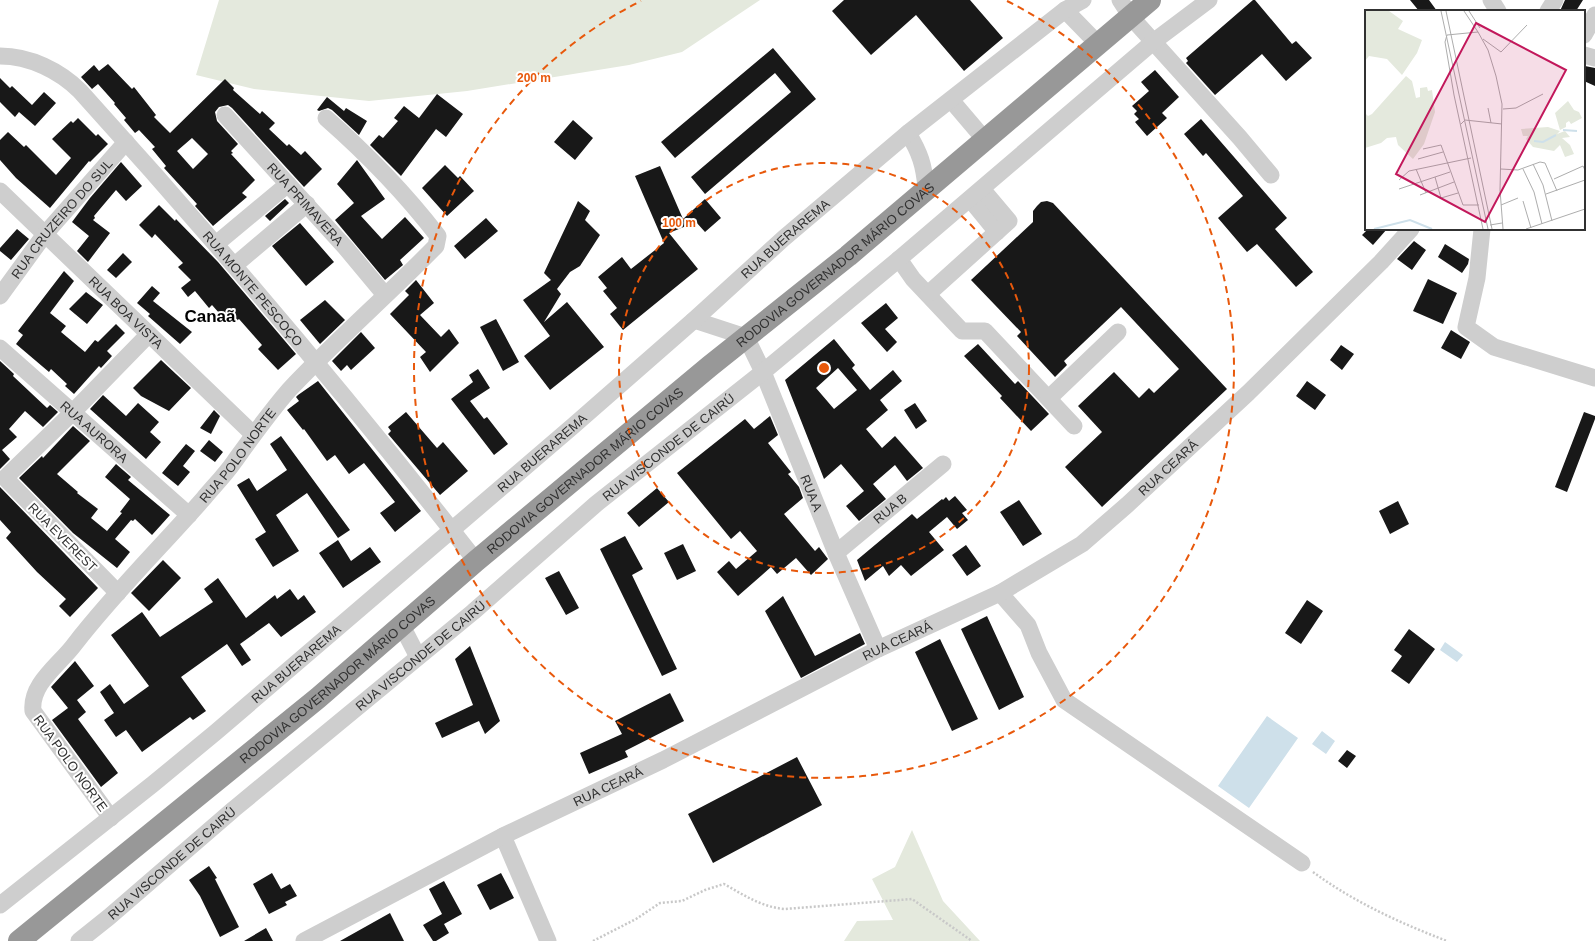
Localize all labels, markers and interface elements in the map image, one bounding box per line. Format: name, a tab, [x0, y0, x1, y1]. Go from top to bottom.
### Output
inset map	[1365, 10, 1585, 230]
text: 200 m	[517, 71, 551, 85]
street label: RUA CRUZEIRO DO SUL	[8, 156, 115, 281]
street label: RUA PRIMAVERA	[264, 160, 347, 249]
street label: RODOVIA GOVERNADOR MÁRIO COVAS	[733, 179, 937, 350]
street label: RUA BUERAREMA	[738, 196, 833, 282]
text: 100 m	[662, 216, 696, 230]
street label: RUA MONTE PESCOÇO	[200, 228, 306, 349]
street label: RUA BOA VISTA	[86, 273, 166, 352]
district label: Canaã	[184, 307, 236, 326]
centre of rings	[817, 361, 831, 375]
street label: RODOVIA GOVERNADOR MÁRIO COVAS	[484, 384, 687, 557]
street label: RUA VISCONDE DE CAIRÚ	[599, 391, 737, 504]
street label: RUA AURORA	[57, 398, 131, 466]
street label: RUA POLO NORTE	[196, 405, 279, 506]
street label: RUA BUERAREMA	[495, 410, 590, 495]
street label: RUA CEARÁ	[1135, 436, 1201, 499]
street label: RUA A	[797, 473, 826, 514]
street label: RUA B	[870, 490, 910, 527]
street label: RUA EVEREST	[25, 500, 100, 575]
street label: RODOVIA GOVERNADOR MÁRIO COVAS	[237, 593, 439, 767]
street label: RUA VISCONDE DE CAIRÚ	[353, 598, 489, 714]
street label: RUA CEARÁ	[860, 618, 935, 664]
street label: RUA BUERAREMA	[249, 621, 344, 706]
street label: RUA POLO NORTE	[31, 712, 111, 815]
street label: RUA CEARÁ	[571, 764, 645, 810]
street label: RUA VISCONDE DE CAIRÚ	[105, 804, 239, 923]

